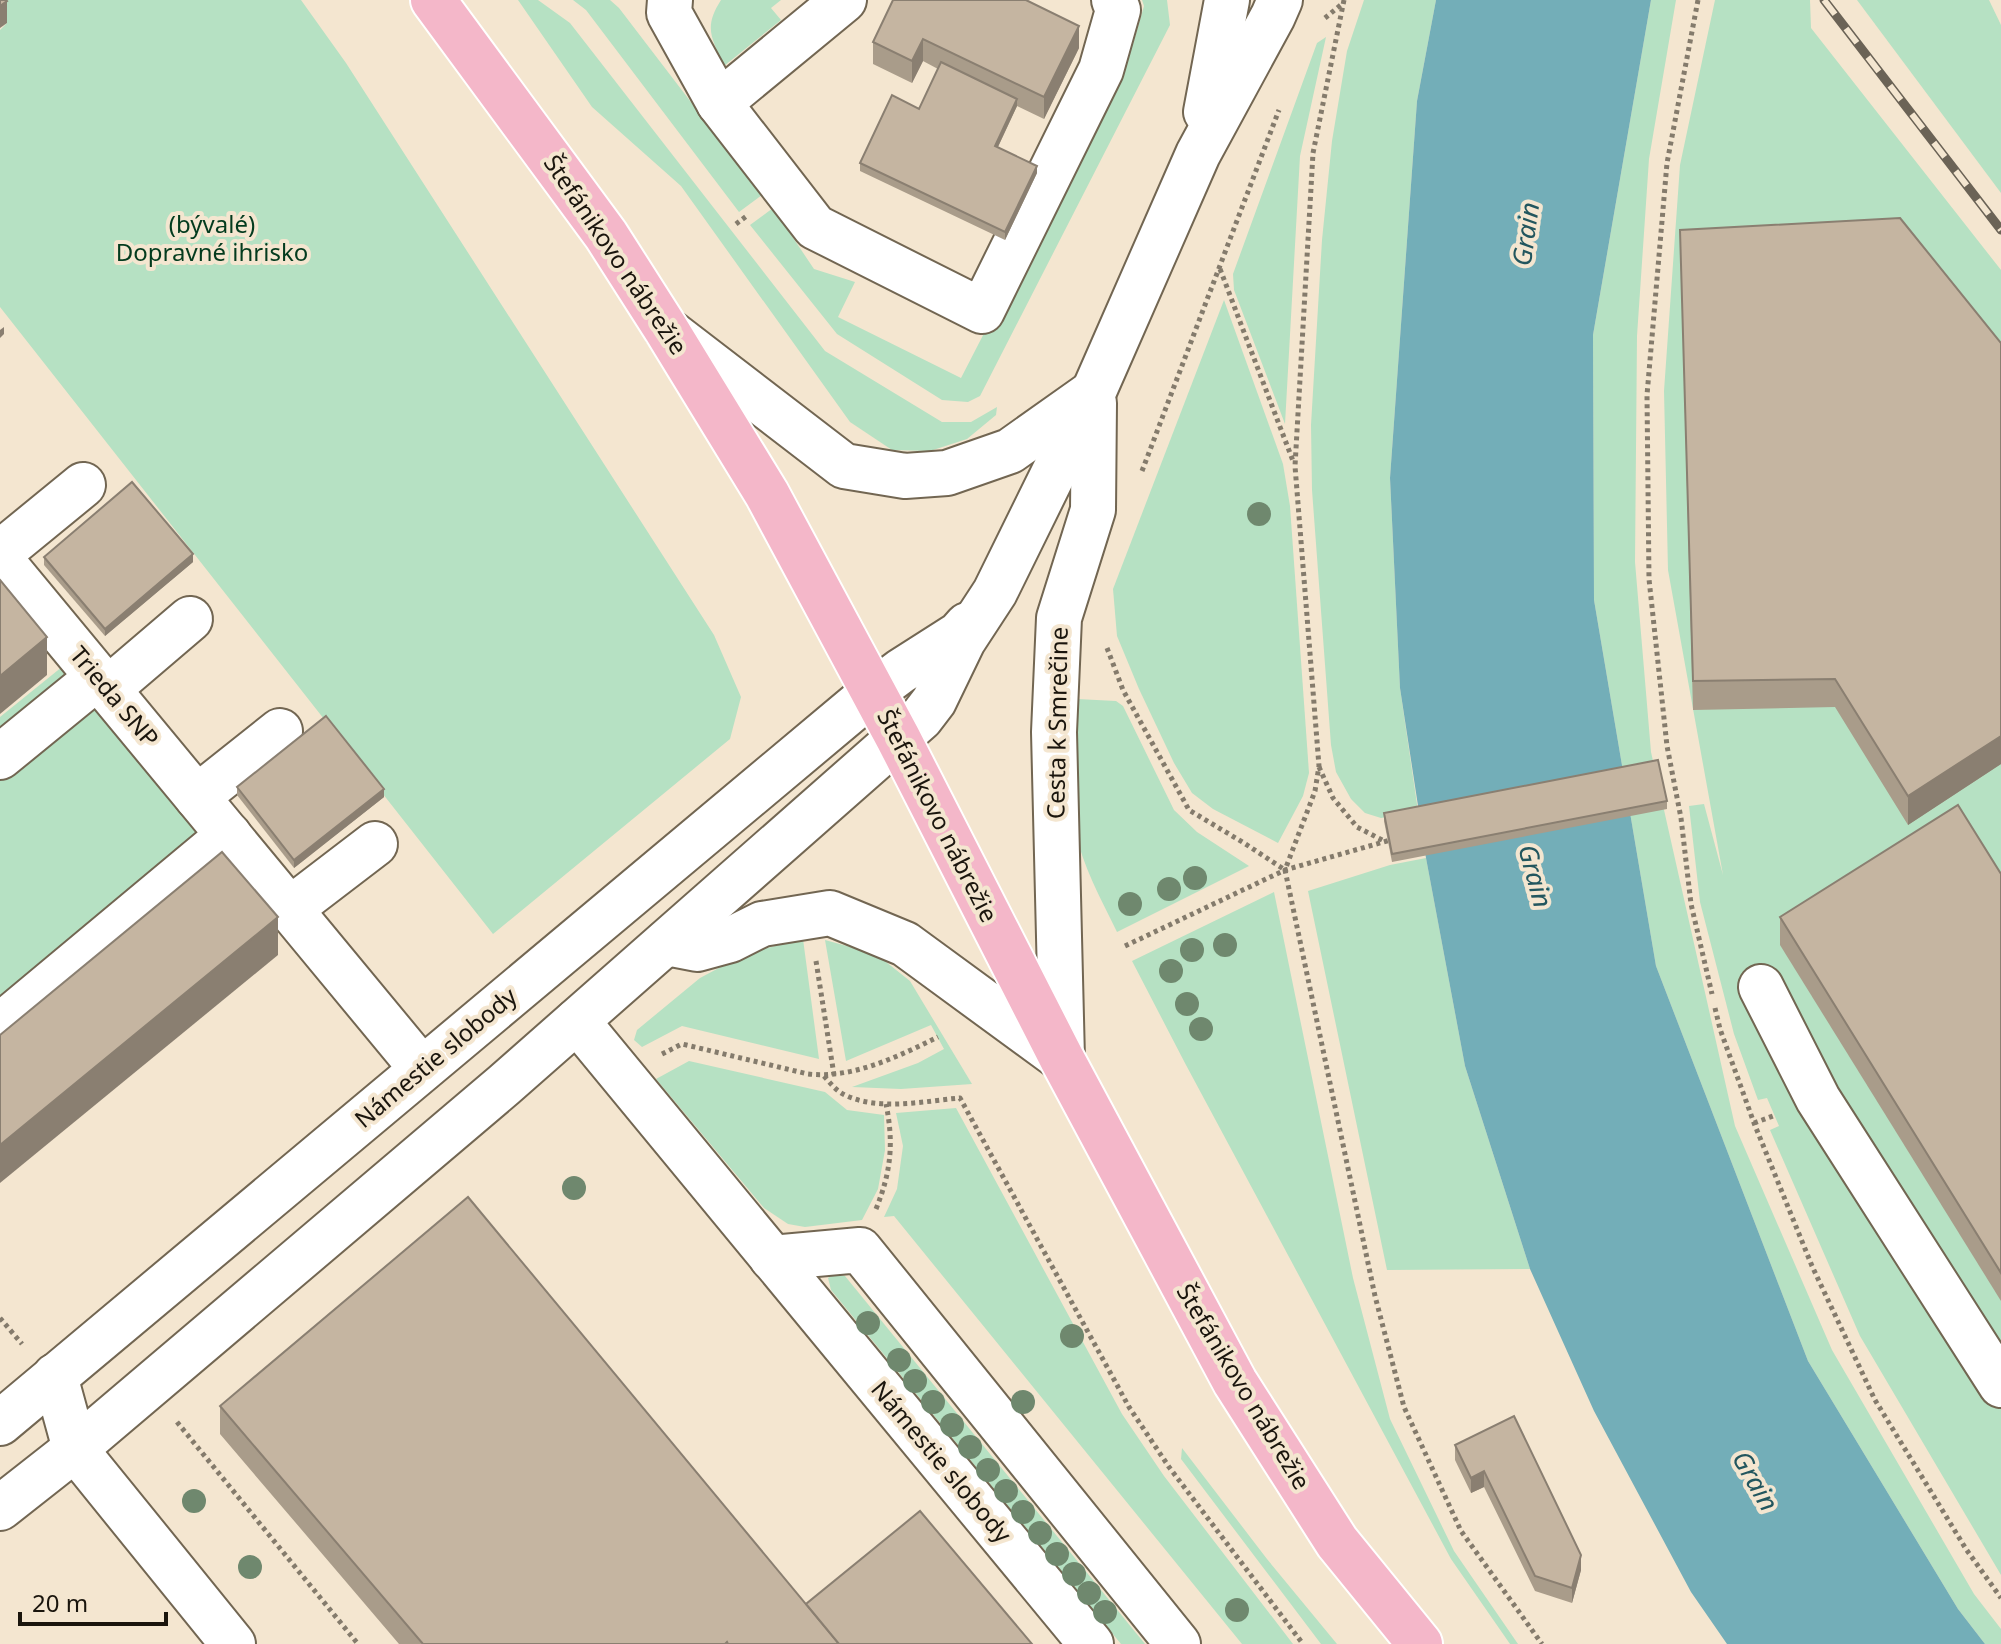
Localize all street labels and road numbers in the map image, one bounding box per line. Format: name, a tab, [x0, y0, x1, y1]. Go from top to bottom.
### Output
street label: Štefánikovo nábrežie	[537, 148, 696, 361]
street label: Cesta k Smrečine	[1038, 627, 1075, 819]
street label: Trieda SNP	[63, 639, 167, 753]
street label: Štefánikovo nábrežie	[870, 703, 1006, 927]
street label: Námestie slobody	[347, 979, 524, 1135]
street label: Štefánikovo nábrežie	[1170, 1277, 1319, 1495]
street label: Námestie slobody	[864, 1373, 1020, 1550]

